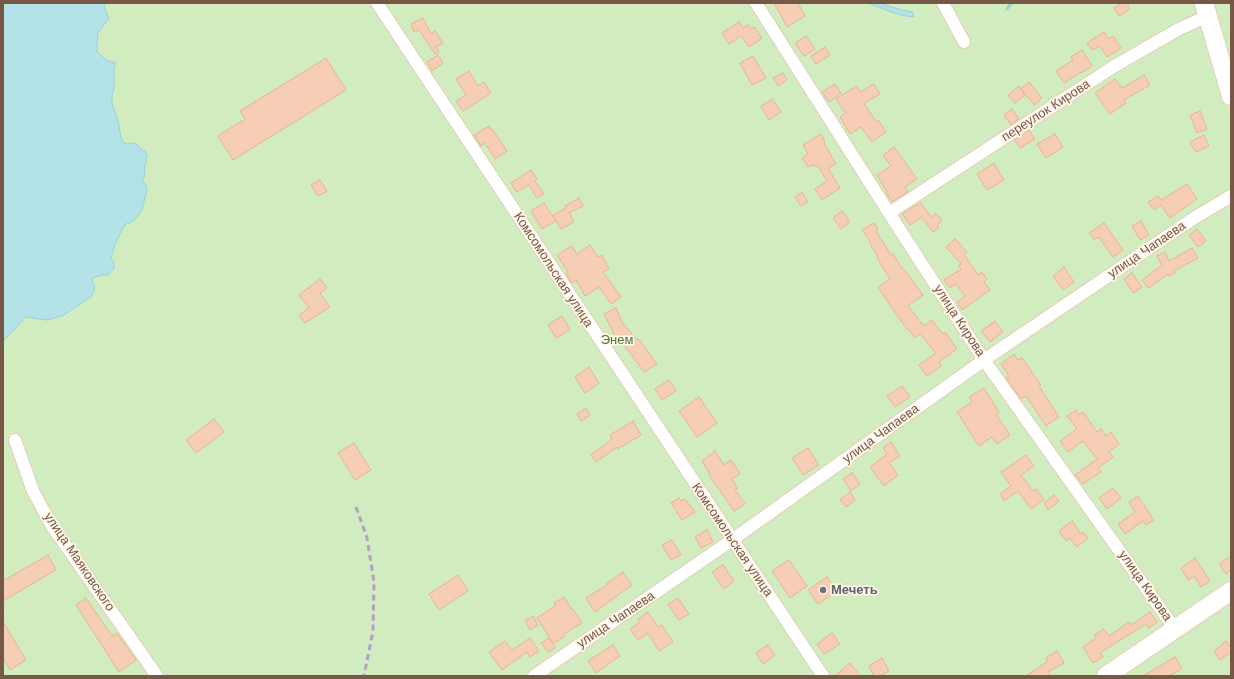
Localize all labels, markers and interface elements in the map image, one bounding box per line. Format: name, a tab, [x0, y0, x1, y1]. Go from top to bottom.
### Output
street label: переулок Кирова	[999, 77, 1093, 145]
street label: Комсомольская улица	[510, 210, 596, 330]
street label: улица Чапаева	[1105, 218, 1189, 282]
street label: улица Кирова	[930, 282, 988, 360]
park label: Энем	[601, 332, 633, 348]
street label: улица Чапаева	[840, 401, 922, 467]
street label: Комсомольская улица	[688, 480, 776, 600]
street label: улица Маяковского	[40, 510, 118, 614]
street label: улица Кирова	[1115, 548, 1175, 624]
place label: Мечеть	[831, 582, 878, 598]
marker: Мечеть	[818, 585, 828, 595]
street label: улица Чапаева	[574, 588, 658, 652]

